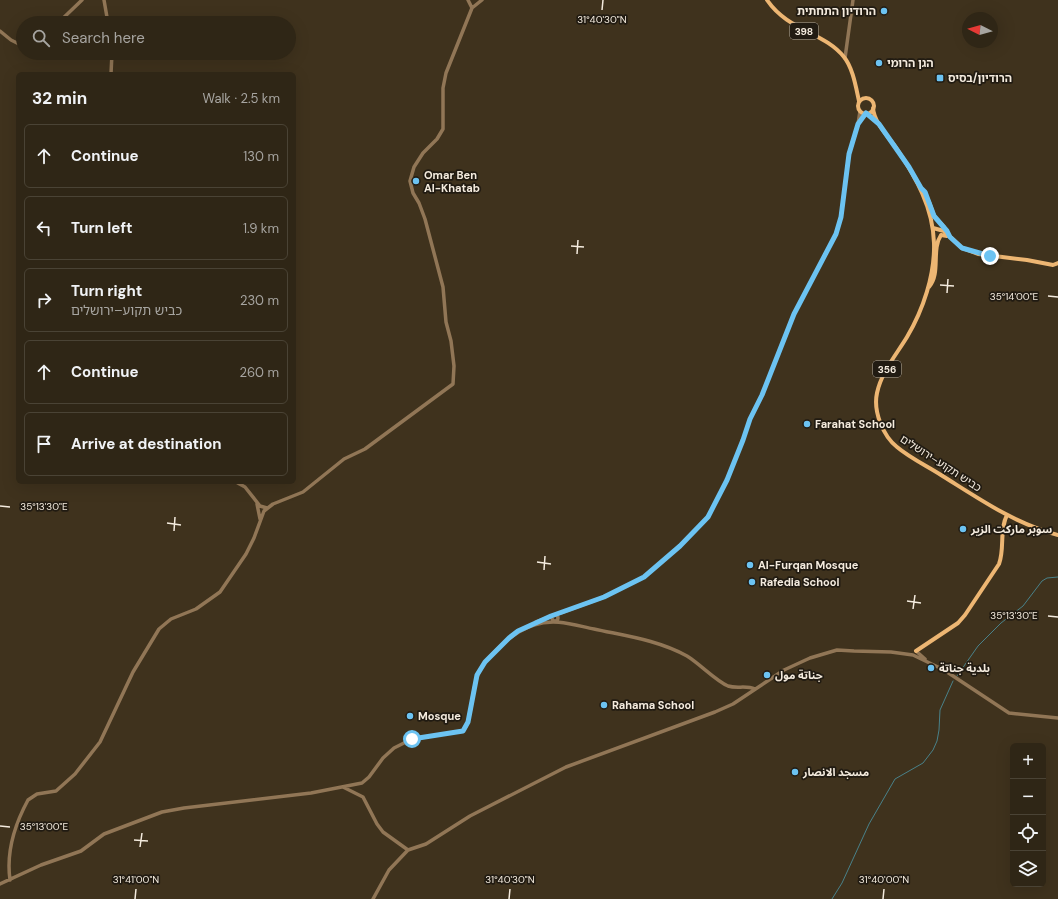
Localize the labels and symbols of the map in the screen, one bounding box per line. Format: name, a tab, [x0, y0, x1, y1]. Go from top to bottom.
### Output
place label: הרודיון התחתית	[797, 4, 876, 18]
marker: הרודיון התחתית	[879, 6, 889, 16]
north arrow	[962, 12, 998, 48]
text: 31°40'30"N	[577, 13, 627, 26]
road number: 398	[790, 23, 818, 39]
place label: הגן הרומי	[887, 56, 934, 70]
marker: הגן הרומי	[874, 58, 884, 68]
place label: הרודיון/בסיס	[948, 71, 1012, 85]
marker: הרודיון/בסיס	[935, 73, 945, 83]
place label: Omar Ben Al-Khatab	[424, 168, 480, 195]
marker: Omar Ben Al-Khatab	[411, 176, 421, 186]
route end	[981, 247, 999, 265]
text: 35°14'00"E	[990, 290, 1039, 303]
road number: 356	[873, 361, 901, 377]
place label: Farahat School	[815, 417, 895, 431]
marker: Farahat School	[802, 419, 812, 429]
street label: כביש תקוע–ירושלים	[898, 432, 985, 495]
text: 35°13'30"E	[20, 500, 68, 513]
place label: سوبر ماركت الزير	[970, 522, 1052, 536]
marker: سوبر ماركت الزير	[958, 524, 968, 534]
place label: Al-Furqan Mosque	[758, 558, 859, 572]
marker: Al-Furqan Mosque	[745, 560, 755, 570]
place label: Rafedia School	[760, 575, 839, 589]
marker: Rafedia School	[747, 577, 757, 587]
text: 35°13'30"E	[990, 609, 1038, 622]
place label: بلدية جناتة	[939, 661, 990, 675]
marker: بلدية جناتة	[926, 663, 936, 673]
place label: جناتة مول	[775, 668, 823, 682]
marker: جناتة مول	[762, 670, 772, 680]
place label: Rahama School	[612, 698, 694, 712]
marker: Rahama School	[599, 700, 609, 710]
place label: Mosque	[418, 709, 461, 723]
marker: Mosque	[405, 711, 415, 721]
route start	[403, 730, 421, 748]
place label: مسجد الانصار	[802, 765, 869, 779]
marker: مسجد الانصار	[790, 767, 800, 777]
text: 35°13'00"E	[20, 820, 68, 833]
text: 31°41'00"N	[113, 873, 159, 886]
text: 31°40'30"N	[485, 873, 535, 886]
text: 31°40'00"N	[859, 873, 909, 886]

